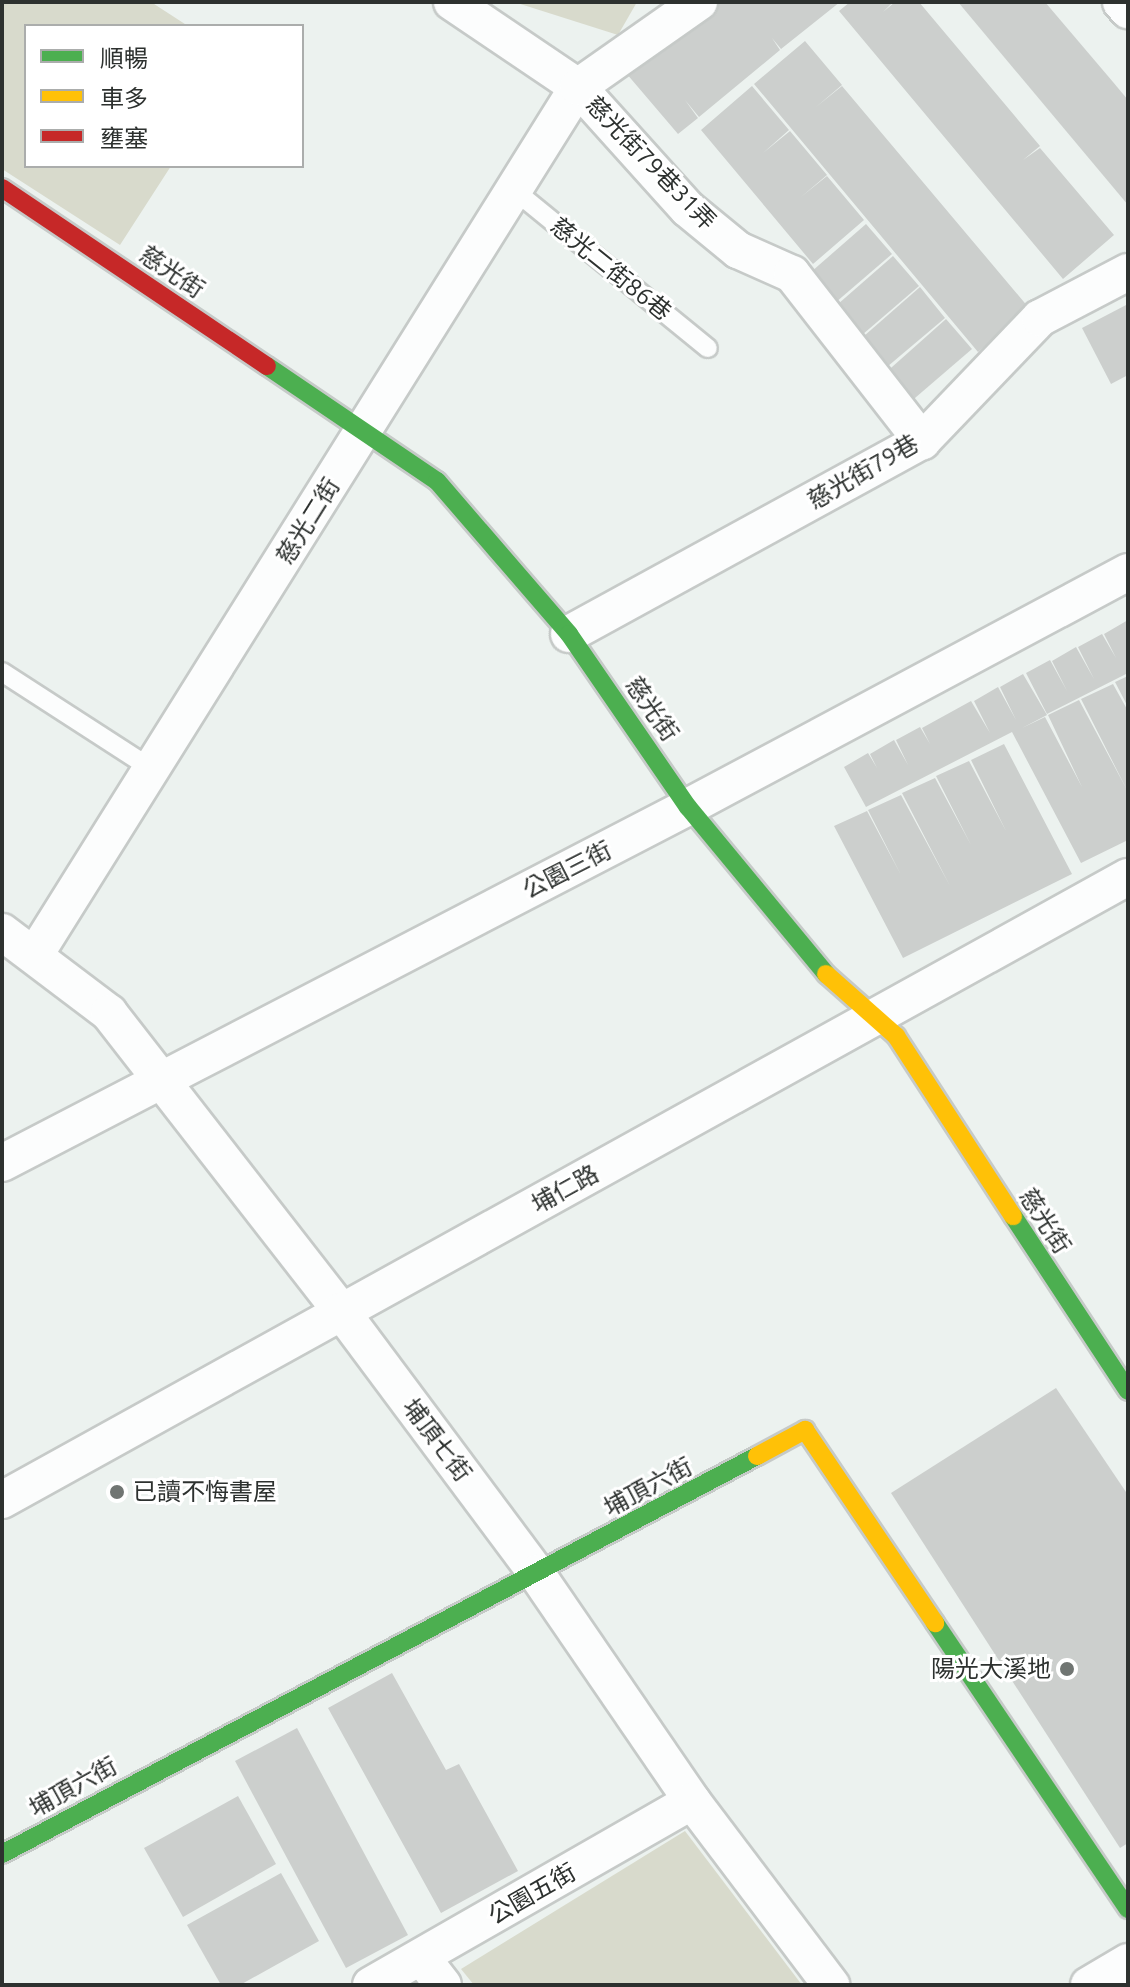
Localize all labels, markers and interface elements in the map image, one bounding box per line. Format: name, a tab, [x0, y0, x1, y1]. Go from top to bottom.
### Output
legend	[24, 24, 304, 168]
text: 順暢	[100, 45, 148, 72]
text: 車多	[100, 85, 148, 112]
street label: 慈光街79巷31弄	[580, 90, 722, 236]
text: 壅塞	[100, 125, 148, 152]
street label: 慈光二街86巷	[545, 212, 677, 326]
street label: 慈光街	[134, 240, 210, 304]
street label: 慈光街79巷	[803, 429, 923, 515]
street label: 慈光二街	[270, 473, 346, 569]
street label: 慈光街	[620, 671, 684, 747]
street label: 公園三街	[518, 835, 616, 905]
street label: 埔仁路	[527, 1159, 603, 1219]
street label: 慈光街	[1013, 1183, 1077, 1259]
street label: 埔頂七街	[397, 1393, 477, 1487]
street label: 埔頂六街	[599, 1452, 697, 1522]
place label: 已讀不悔書屋	[133, 1478, 277, 1506]
marker: 已讀不悔書屋	[108, 1483, 126, 1501]
place label: 陽光大溪地	[931, 1655, 1051, 1683]
marker: 陽光大溪地	[1058, 1660, 1076, 1678]
street label: 埔頂六街	[24, 1751, 122, 1823]
street label: 公園五街	[483, 1858, 581, 1930]

